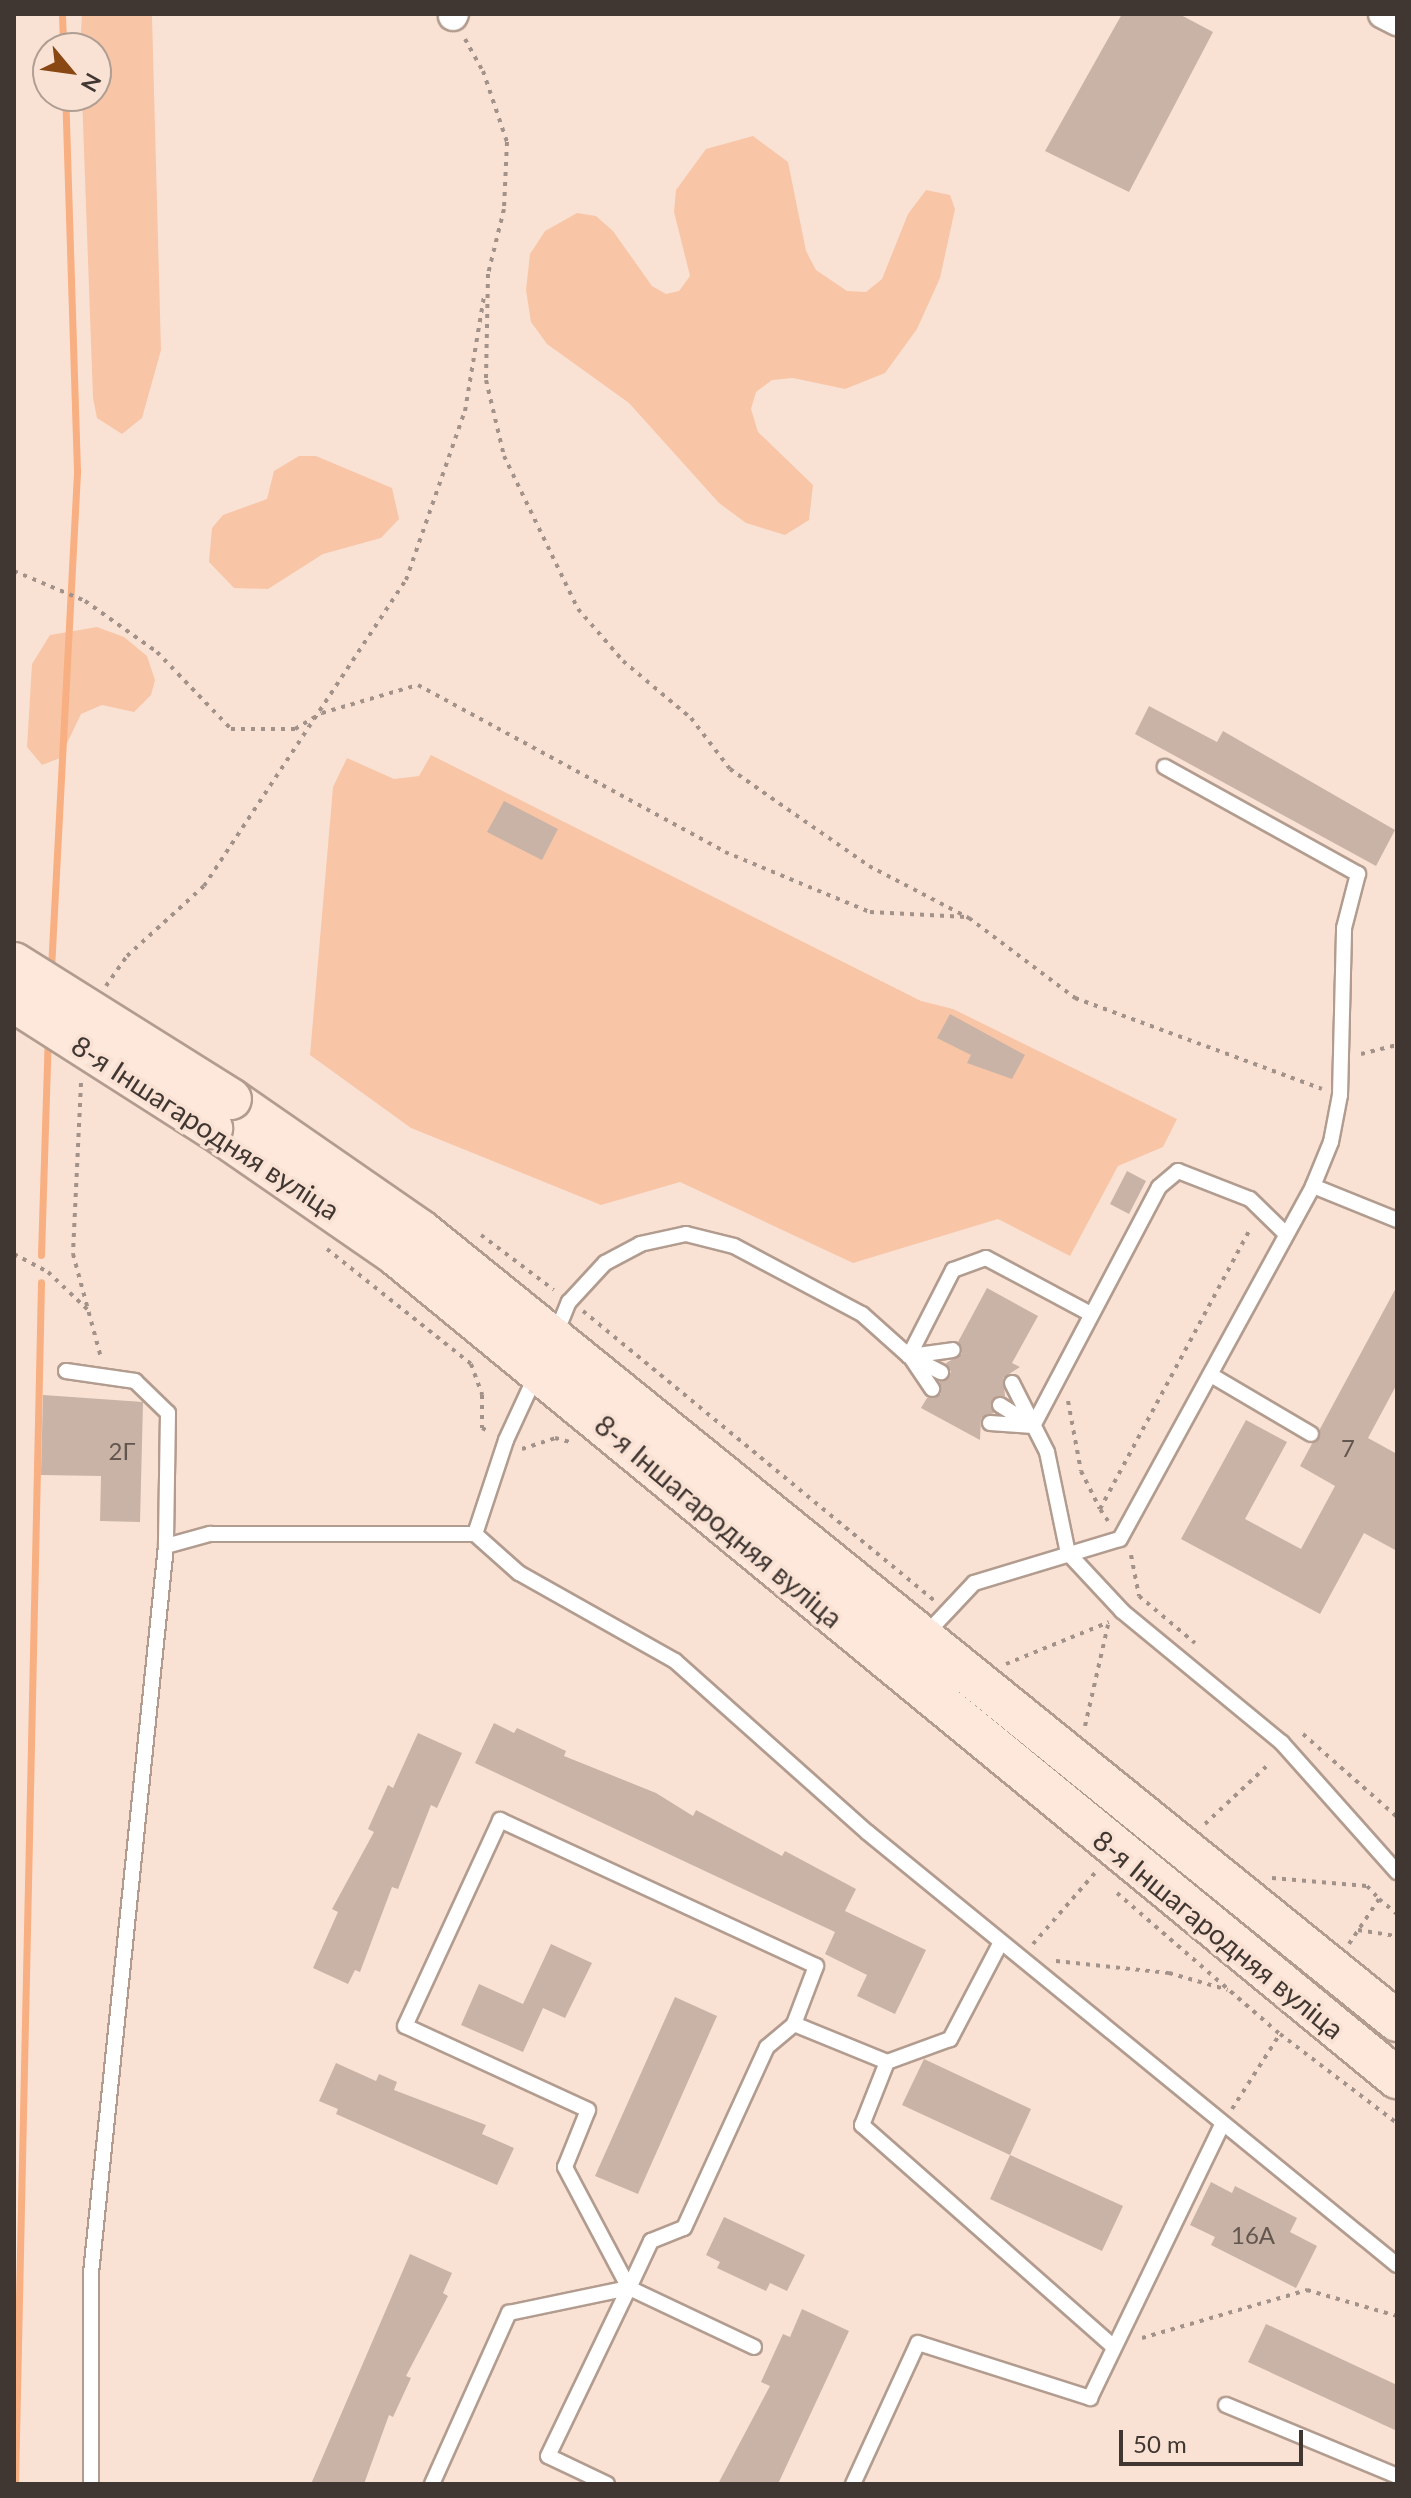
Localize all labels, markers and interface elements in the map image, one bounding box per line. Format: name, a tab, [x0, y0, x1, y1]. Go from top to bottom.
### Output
north arrow	[32, 32, 112, 112]
text: N	[76, 69, 108, 97]
street label: 8-я Іншагародняя вуліца	[66, 1028, 346, 1226]
street label: 8-я Іншагародняя вуліца	[588, 1408, 850, 1634]
house number: 7	[1341, 1434, 1355, 1462]
house number: 2Г	[109, 1437, 135, 1465]
street label: 8-я Іншагародняя вуліца	[1087, 1823, 1351, 2045]
house number: 16А	[1231, 2221, 1275, 2249]
scale bar	[1123, 2414, 1307, 2464]
text: 50 m	[1133, 2429, 1187, 2458]

